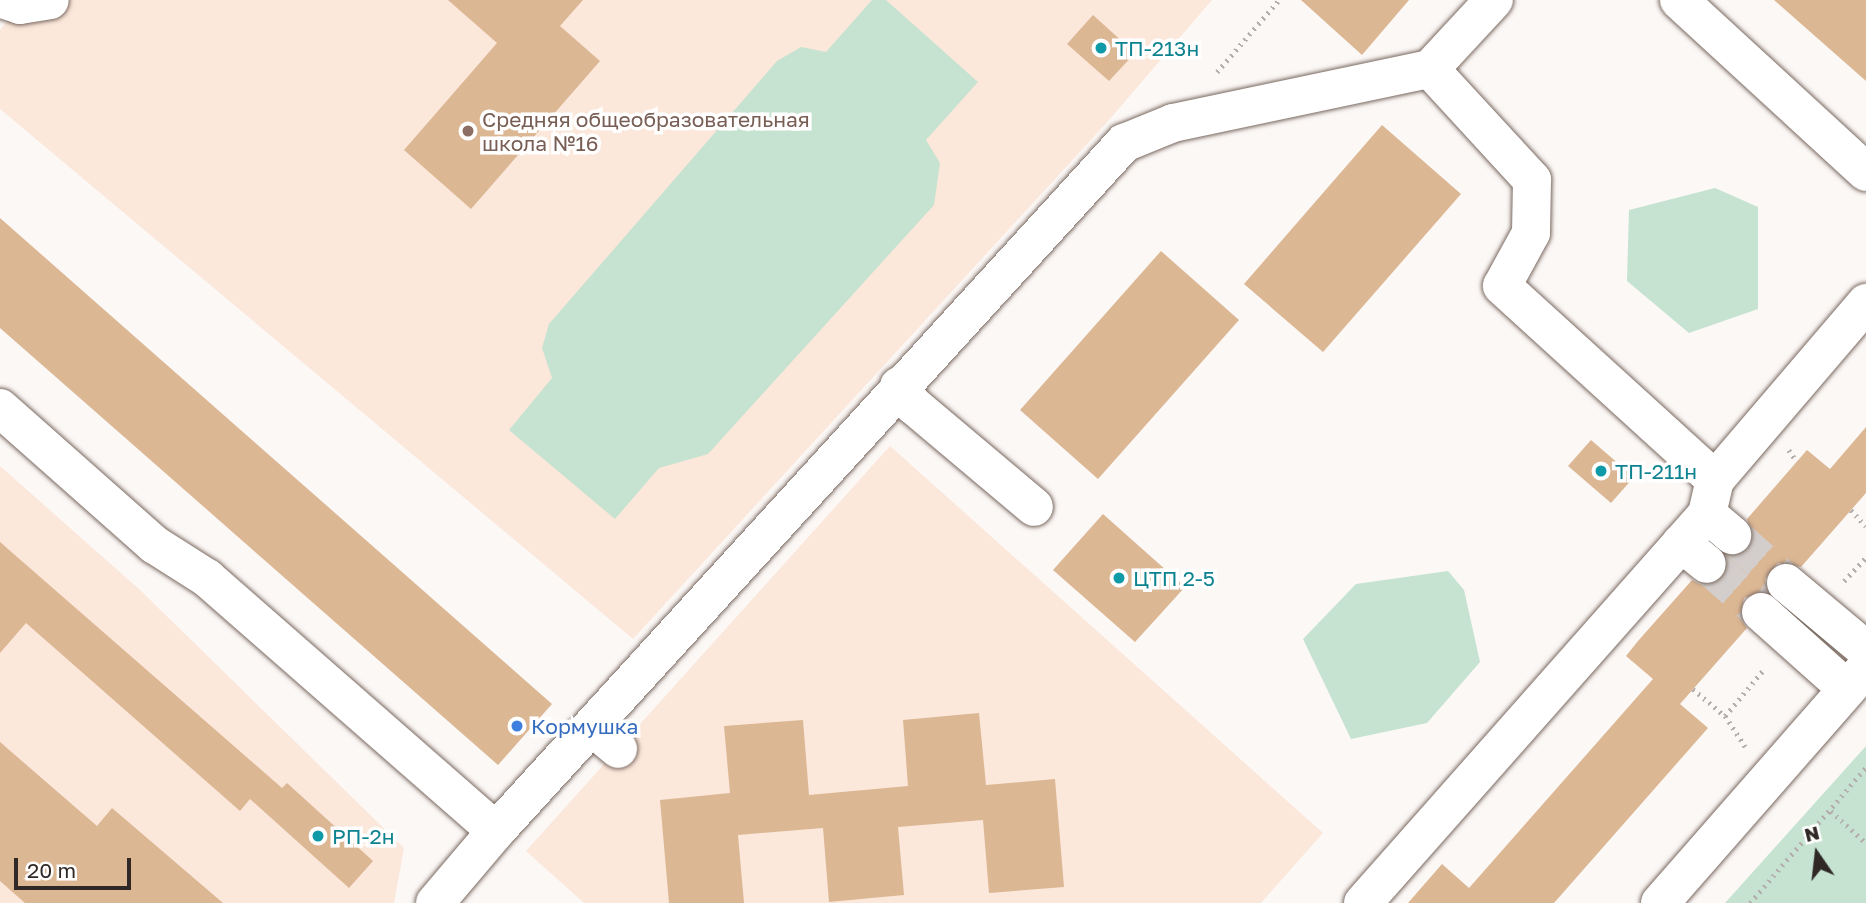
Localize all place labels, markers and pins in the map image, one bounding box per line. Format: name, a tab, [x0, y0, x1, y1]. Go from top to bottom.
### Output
place label: ТП-213н	[1115, 35, 1199, 61]
marker: ТП-213н	[1093, 40, 1109, 56]
place label: Средняя общеобразовательная школа №16	[482, 106, 810, 156]
marker: Средняя общеобразовательная школа №16	[460, 123, 476, 139]
place label: ТП-211н	[1615, 458, 1697, 484]
marker: ТП-211н	[1593, 463, 1609, 479]
place label: ЦТП 2-5	[1133, 565, 1215, 591]
marker: ЦТП 2-5	[1111, 570, 1127, 586]
place label: Кормушка	[531, 713, 638, 739]
marker: Кормушка	[509, 718, 525, 734]
place label: РП-2н	[332, 823, 394, 849]
marker: РП-2н	[310, 828, 326, 844]

